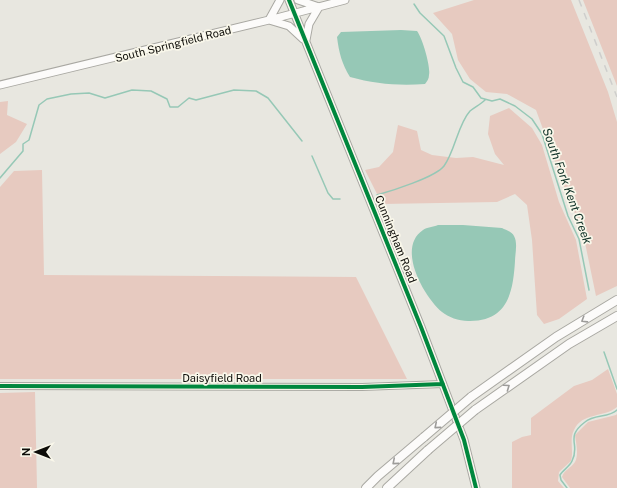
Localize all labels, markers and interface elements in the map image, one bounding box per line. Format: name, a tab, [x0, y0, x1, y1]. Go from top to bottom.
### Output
street label: South Springfield Road	[114, 24, 232, 64]
water label: South Fork Kent Creek	[539, 126, 595, 246]
street label: Cunningham Road	[373, 193, 419, 285]
one-way arrow	[581, 315, 588, 323]
street label: Daisyfield Road	[182, 372, 262, 384]
one-way arrow	[503, 384, 510, 392]
one-way arrow	[435, 421, 442, 428]
north arrow	[16, 432, 56, 472]
text: N	[20, 448, 32, 456]
one-way arrow	[392, 457, 399, 464]

